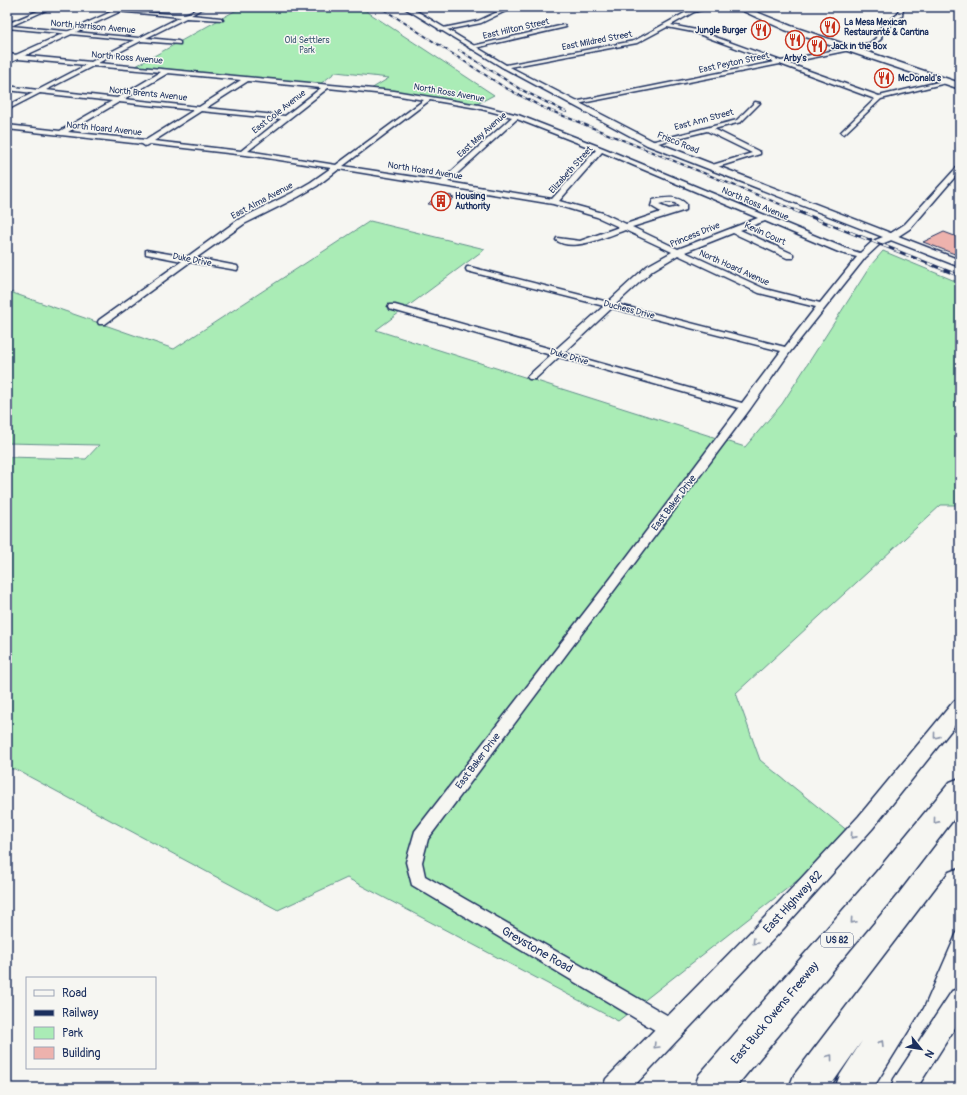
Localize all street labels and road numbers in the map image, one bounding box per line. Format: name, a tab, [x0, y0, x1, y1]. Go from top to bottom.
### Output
street label: East Hilton Street	[482, 16, 551, 42]
street label: North Harrison Avenue	[50, 18, 137, 36]
street label: East Mildred Street	[561, 29, 633, 53]
street label: North Ross Avenue	[91, 49, 164, 67]
street label: East Peyton Street	[698, 50, 770, 76]
street label: North Ross Avenue	[413, 81, 486, 105]
street label: North Brents Avenue	[108, 84, 188, 104]
street label: East Cole Avenue	[250, 87, 308, 136]
street label: East Ann Street	[673, 107, 735, 133]
street label: East May Avenue	[455, 110, 509, 160]
street label: North Hoard Avenue	[66, 120, 143, 138]
street label: Frisco Road	[655, 130, 701, 156]
street label: Elizabeth Street	[547, 144, 596, 196]
street label: North Hoard Avenue	[387, 160, 464, 182]
street label: East Alma Avenue	[229, 180, 295, 222]
street label: North Ross Avenue	[720, 185, 791, 223]
street label: Princess Drive	[668, 220, 722, 250]
street label: Kevin Court	[743, 220, 788, 248]
street label: North Hoard Avenue	[697, 248, 771, 289]
street label: Duke Drive	[172, 251, 213, 269]
street label: Duchess Drive	[602, 298, 656, 322]
street label: Duke Drive	[549, 346, 590, 368]
street label: East Baker Drive	[649, 473, 699, 533]
street label: East Baker Drive	[453, 731, 503, 791]
street label: East Highway 82	[760, 867, 826, 936]
street label: Greystone Road	[499, 924, 575, 976]
road number: US 82	[821, 933, 853, 947]
street label: East Buck Owens Freeway	[728, 959, 822, 1067]

